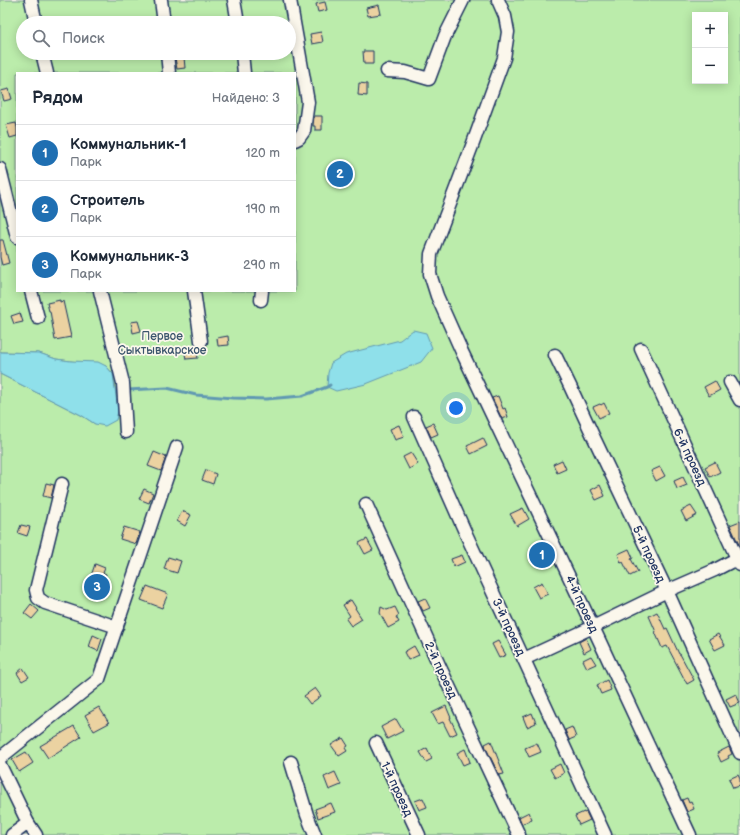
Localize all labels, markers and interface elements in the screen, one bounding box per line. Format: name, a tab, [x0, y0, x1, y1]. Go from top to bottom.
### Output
map controls	[692, 12, 728, 84]
button: +	[692, 12, 728, 48]
search box	[16, 16, 296, 60]
icon: search	[30, 27, 52, 49]
text: Поиск	[62, 29, 105, 48]
button: −	[692, 48, 728, 84]
text: Рядом	[32, 88, 83, 108]
text: Найдено: 3	[212, 90, 280, 106]
text: Коммунальник-1	[70, 135, 187, 154]
text: 1	[42, 145, 48, 161]
text: 120 m	[245, 145, 280, 161]
text: Парк	[70, 154, 102, 170]
pin: 2	[327, 159, 353, 189]
text: Строитель	[70, 191, 145, 210]
text: 2	[41, 201, 49, 217]
text: 190 m	[246, 201, 280, 217]
text: Парк	[70, 210, 102, 226]
text: Коммунальник-3	[70, 247, 189, 266]
text: 3	[41, 257, 49, 273]
text: 290 m	[243, 257, 280, 273]
text: Парк	[70, 266, 102, 282]
park label: Первое Сыктывкарское	[118, 329, 207, 358]
your location	[446, 398, 466, 418]
street label: 6-й проезд	[670, 426, 710, 489]
street label: 5-й проезд	[629, 523, 669, 586]
pin: 1	[529, 540, 555, 570]
pin: 3	[84, 572, 110, 602]
street label: 4-й проезд	[562, 573, 602, 636]
street label: 3-й проезд	[489, 596, 529, 659]
street label: 2-й проезд	[421, 639, 461, 702]
street label: 1-й проезд	[377, 759, 416, 820]

